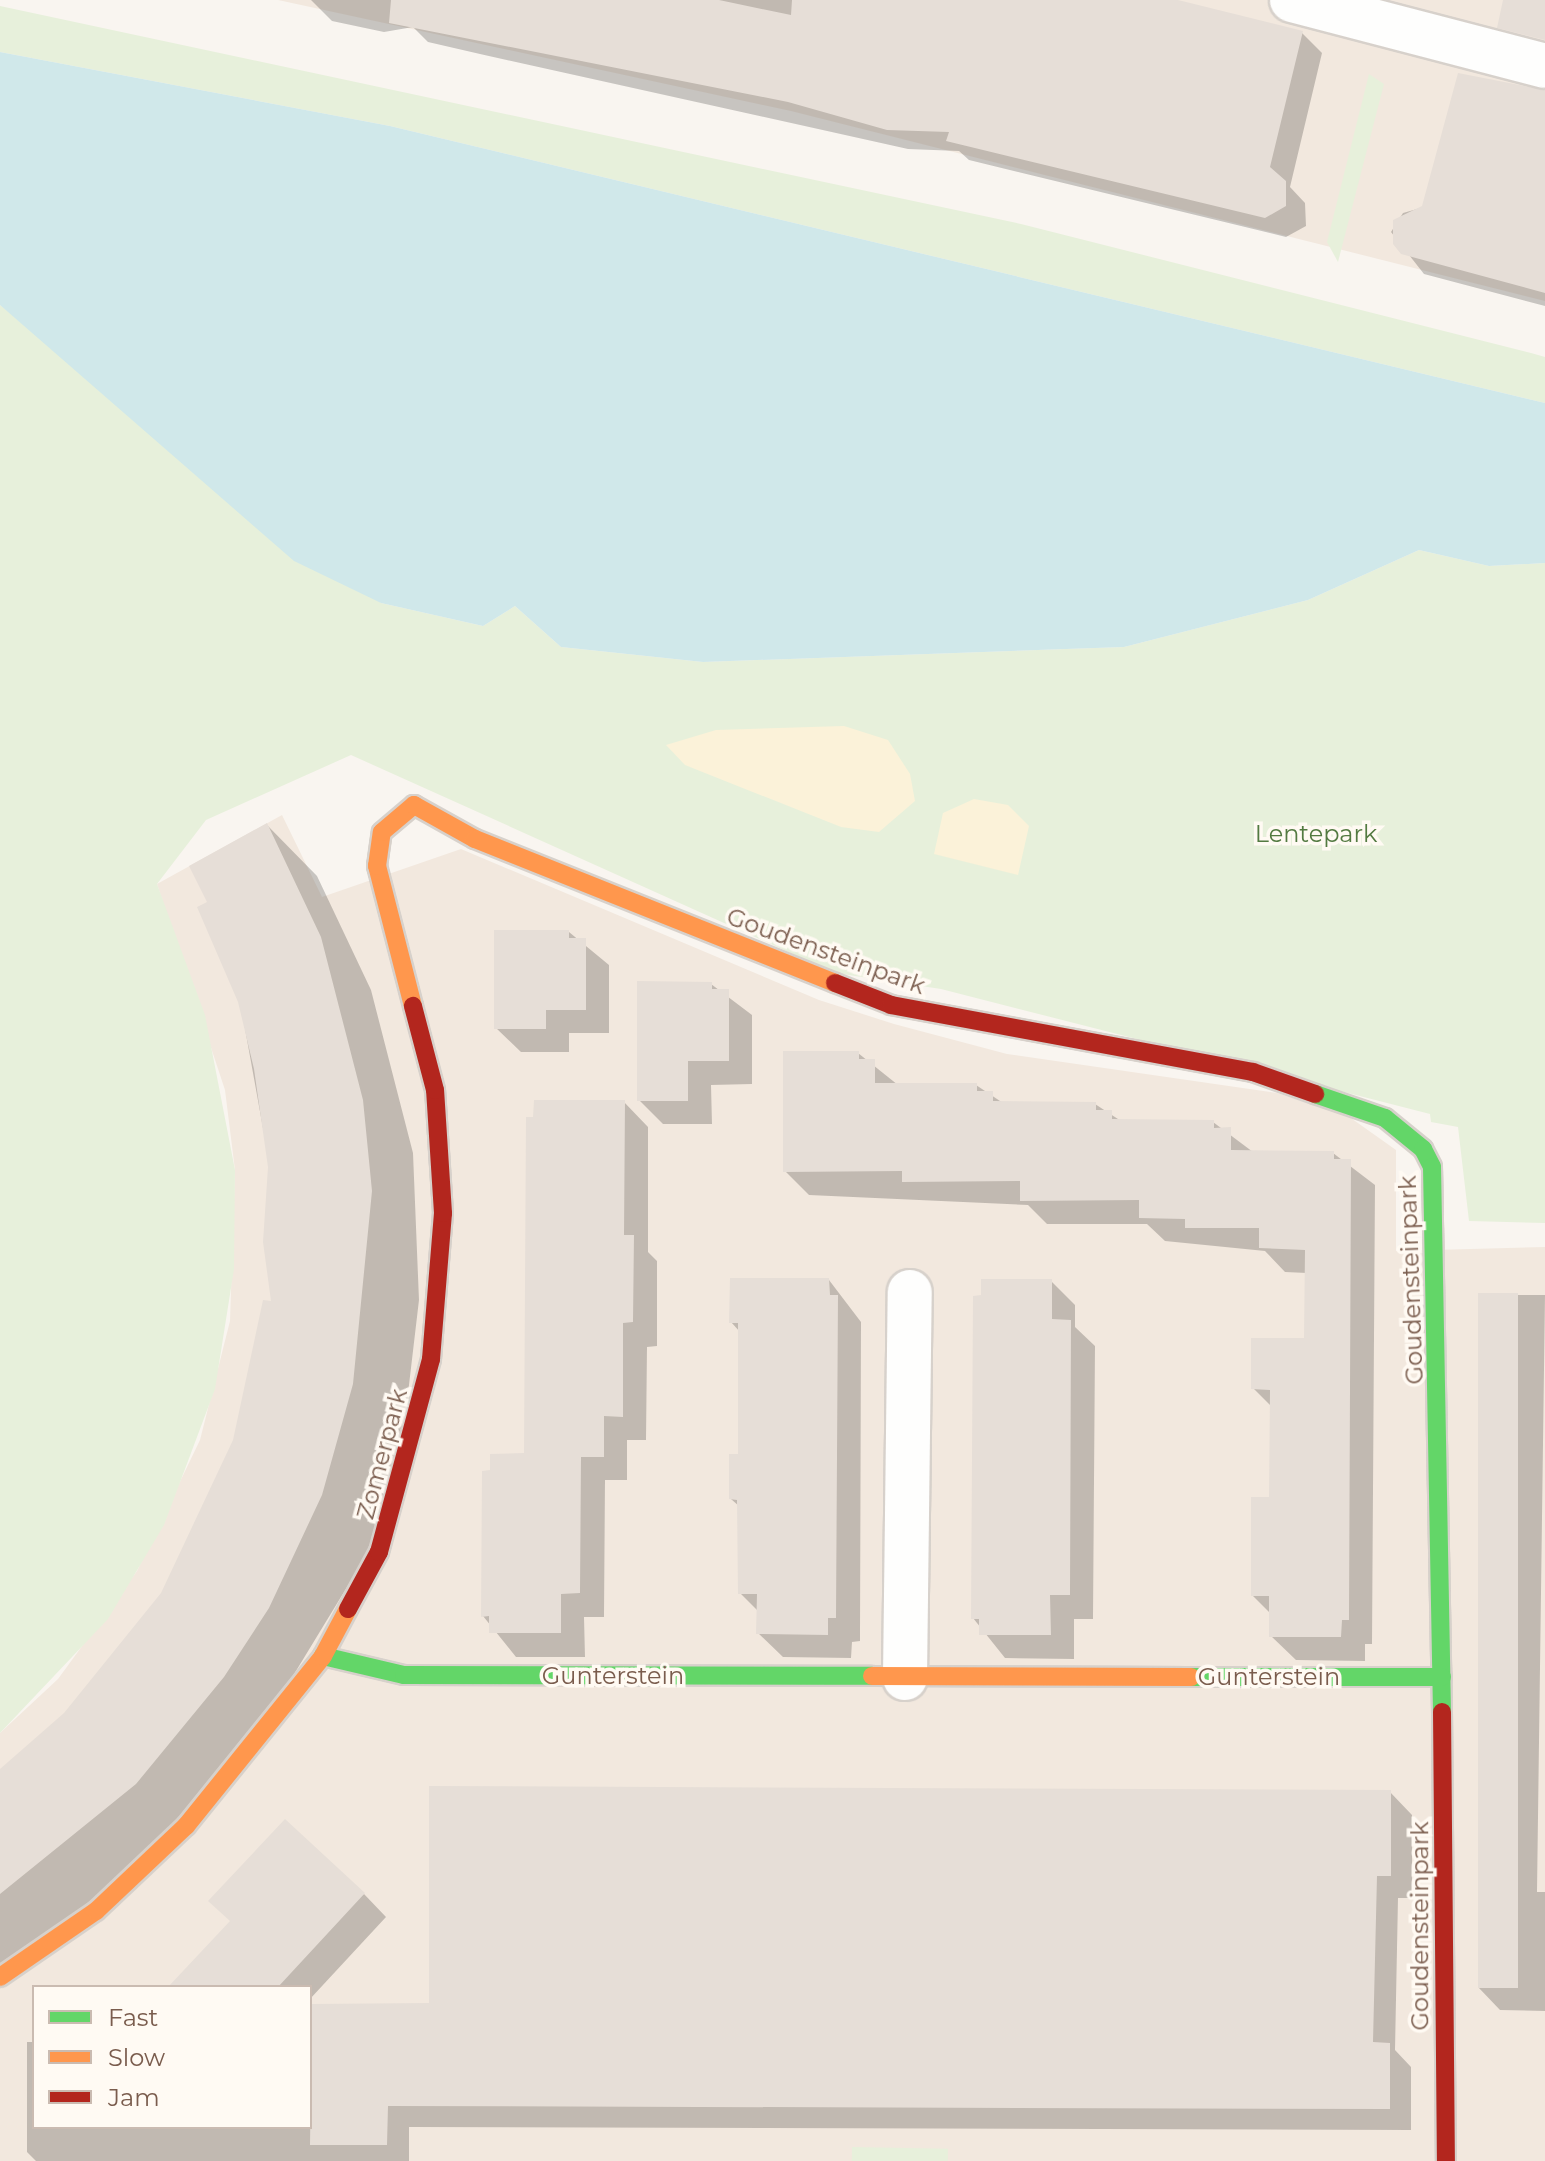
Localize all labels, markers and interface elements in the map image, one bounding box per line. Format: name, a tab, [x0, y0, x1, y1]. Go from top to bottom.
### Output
park label: Lentepark	[1255, 820, 1377, 848]
street label: Goudensteinpark	[723, 902, 929, 1000]
street label: Goudensteinpark	[1393, 1175, 1429, 1385]
street label: Zomerpark	[351, 1386, 413, 1522]
street label: Gunterstein	[542, 1662, 684, 1690]
street label: Gunterstein	[1198, 1663, 1340, 1691]
street label: Goudensteinpark	[1406, 1821, 1434, 2031]
legend	[32, 1985, 312, 2129]
text: Fast	[108, 2003, 158, 2032]
text: Slow	[108, 2043, 165, 2072]
text: Jam	[108, 2083, 160, 2112]

